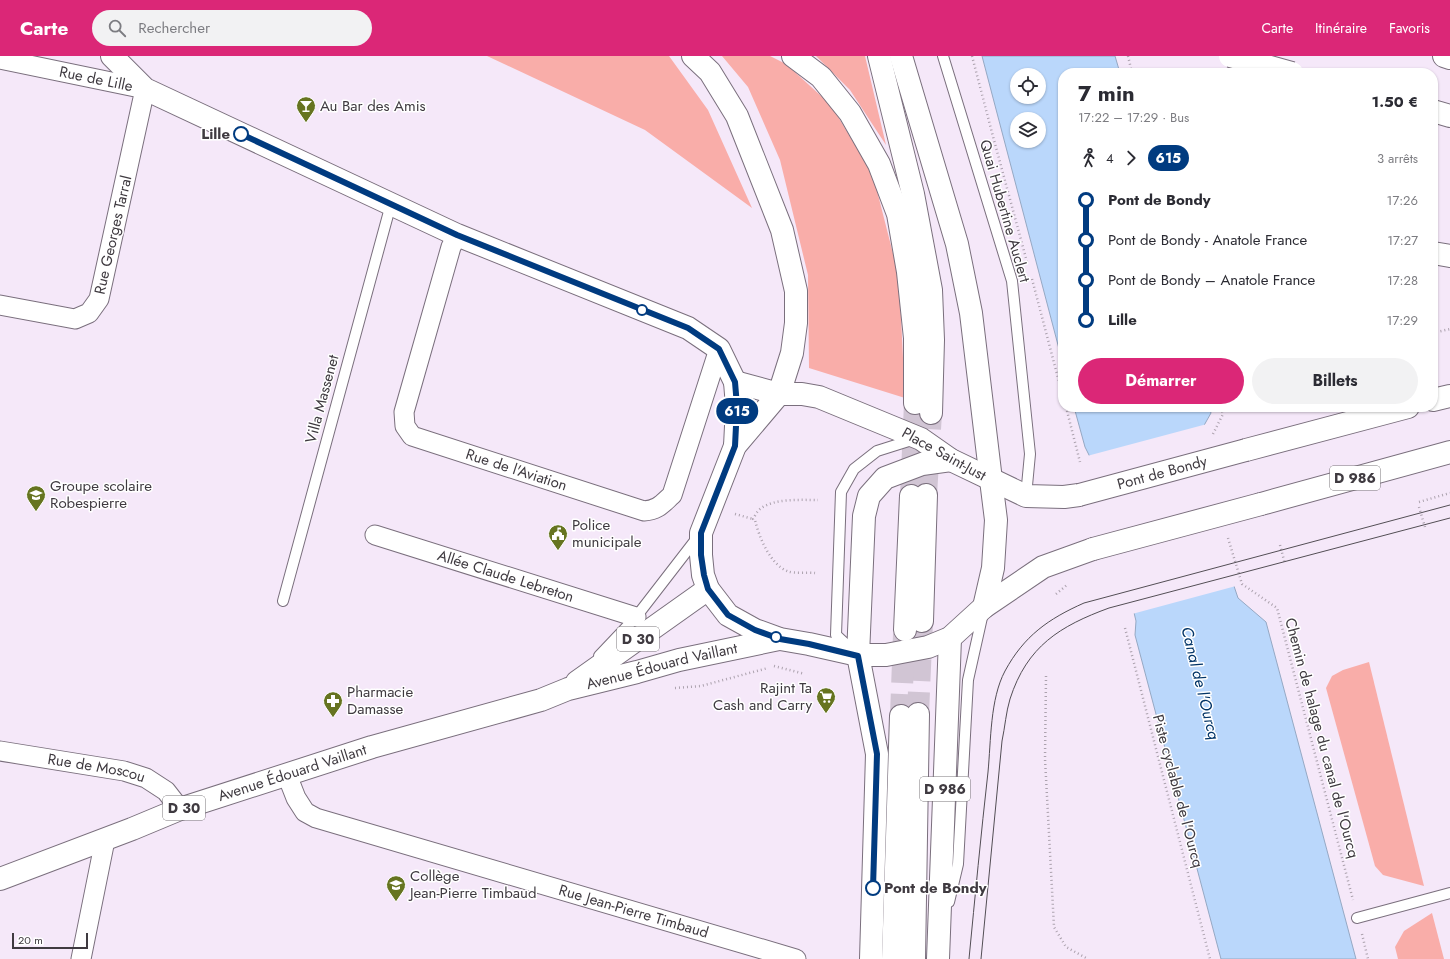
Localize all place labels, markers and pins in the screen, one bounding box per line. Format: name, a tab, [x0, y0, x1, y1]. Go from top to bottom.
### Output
bar icon: Au Bar des Amis	[295, 95, 317, 123]
place label: Au Bar des Amis	[320, 95, 426, 117]
place label: Lille	[201, 123, 230, 145]
marker: Lille	[233, 126, 249, 142]
unlabelled marker	[636, 304, 648, 316]
place label: Groupe scolaire Robespierre	[50, 475, 152, 514]
school or university icon: Groupe scolaire Robespierre	[25, 484, 47, 512]
place label: Police municipale	[572, 514, 642, 553]
public building icon: Police municipale	[547, 523, 569, 551]
unlabelled marker	[770, 631, 782, 643]
place label: Rajint Ta Cash and Carry	[713, 677, 812, 716]
place label: Pharmacie Damasse	[347, 681, 413, 720]
supermarket icon: Rajint Ta Cash and Carry	[815, 686, 837, 714]
pharmacy icon: Pharmacie Damasse	[322, 690, 344, 718]
place label: Collège Jean-Pierre Timbaud	[408, 865, 536, 904]
school or university icon: Collège Jean-Pierre Timbaud	[385, 874, 407, 902]
place label: Pont de Bondy	[884, 877, 987, 899]
marker: Pont de Bondy	[865, 880, 881, 896]

